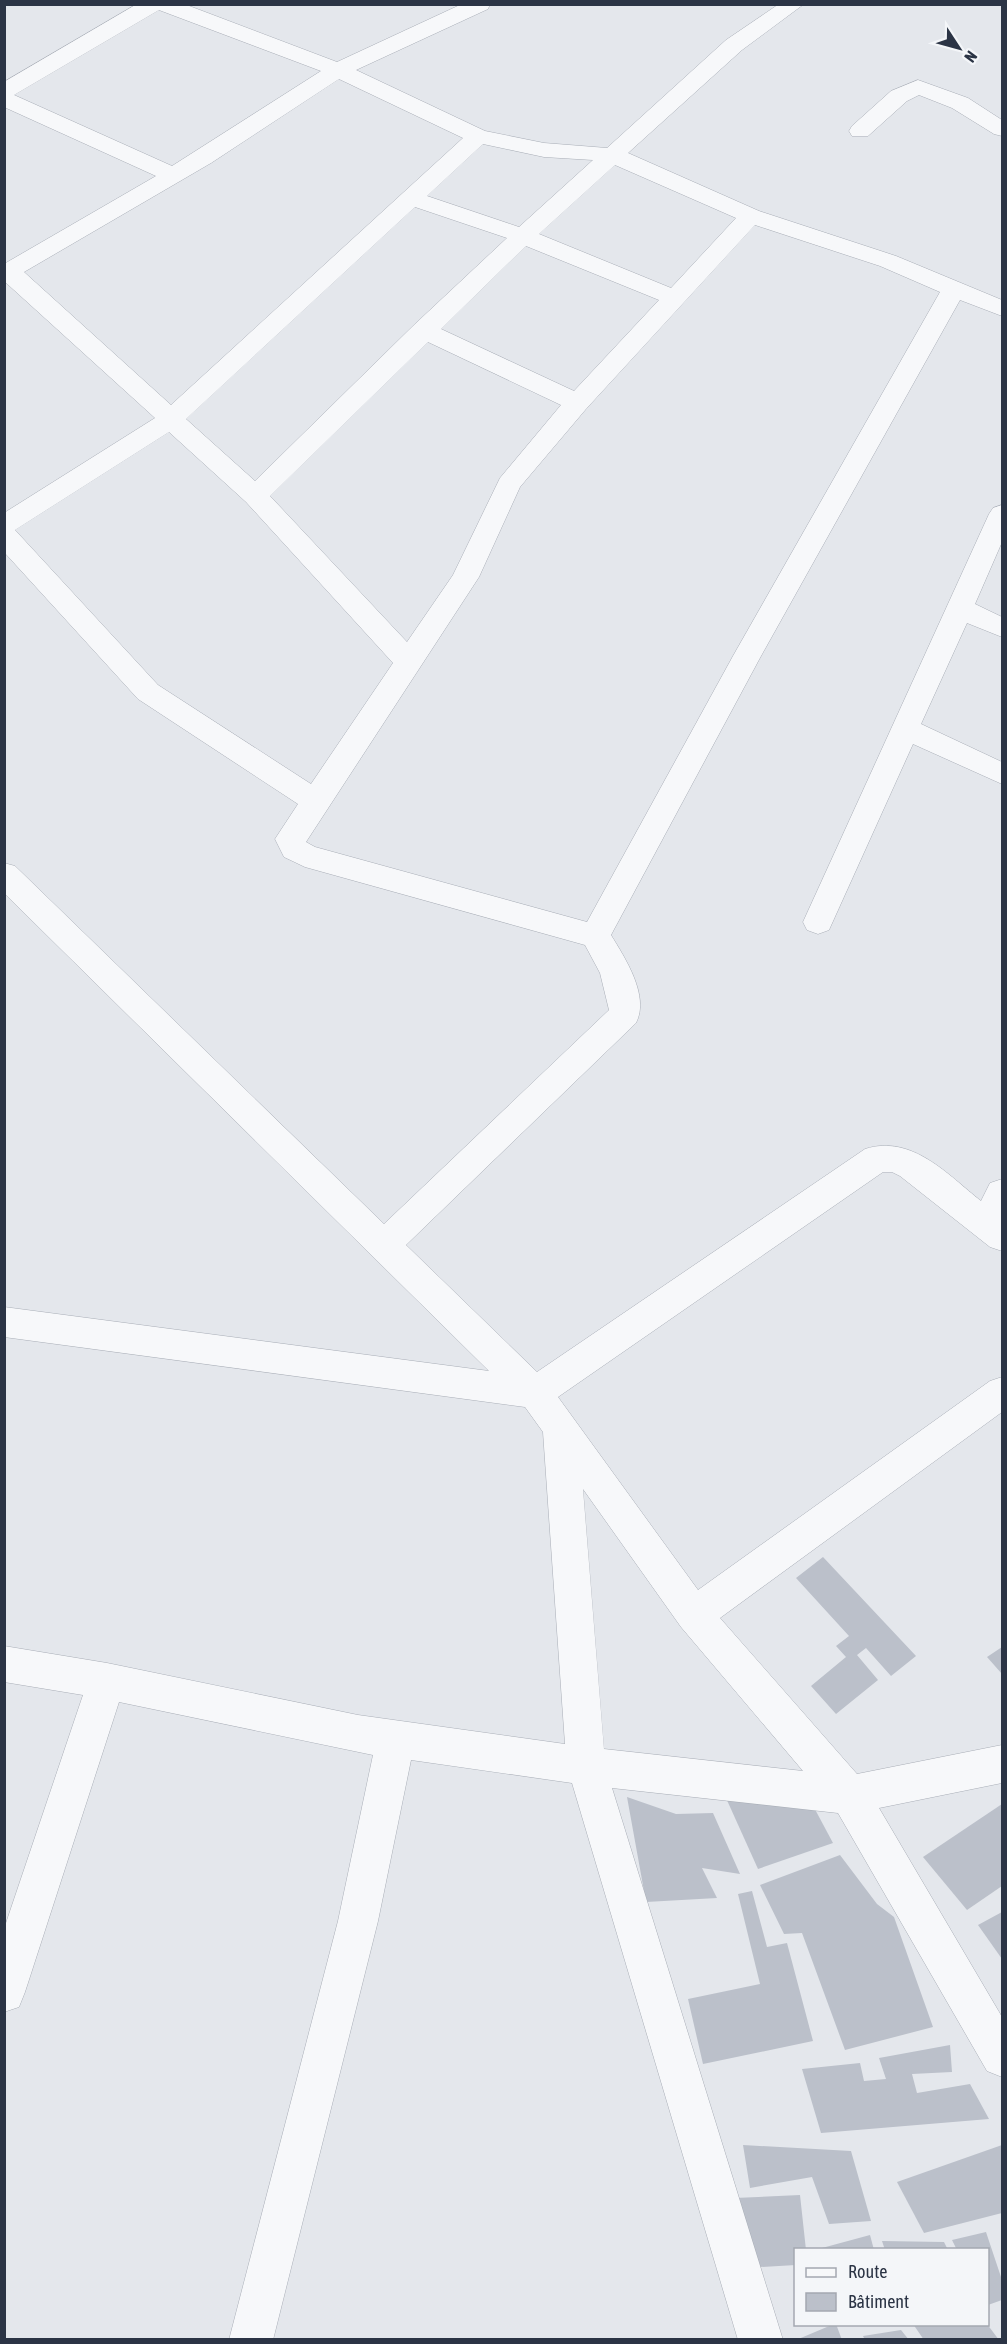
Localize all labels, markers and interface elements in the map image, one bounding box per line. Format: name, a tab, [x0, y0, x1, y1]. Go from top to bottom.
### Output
north arrow	[929, 18, 989, 78]
text: N	[961, 48, 981, 66]
legend	[794, 2248, 989, 2326]
text: Route	[848, 2261, 887, 2282]
text: Bâtiment	[848, 2291, 909, 2312]

